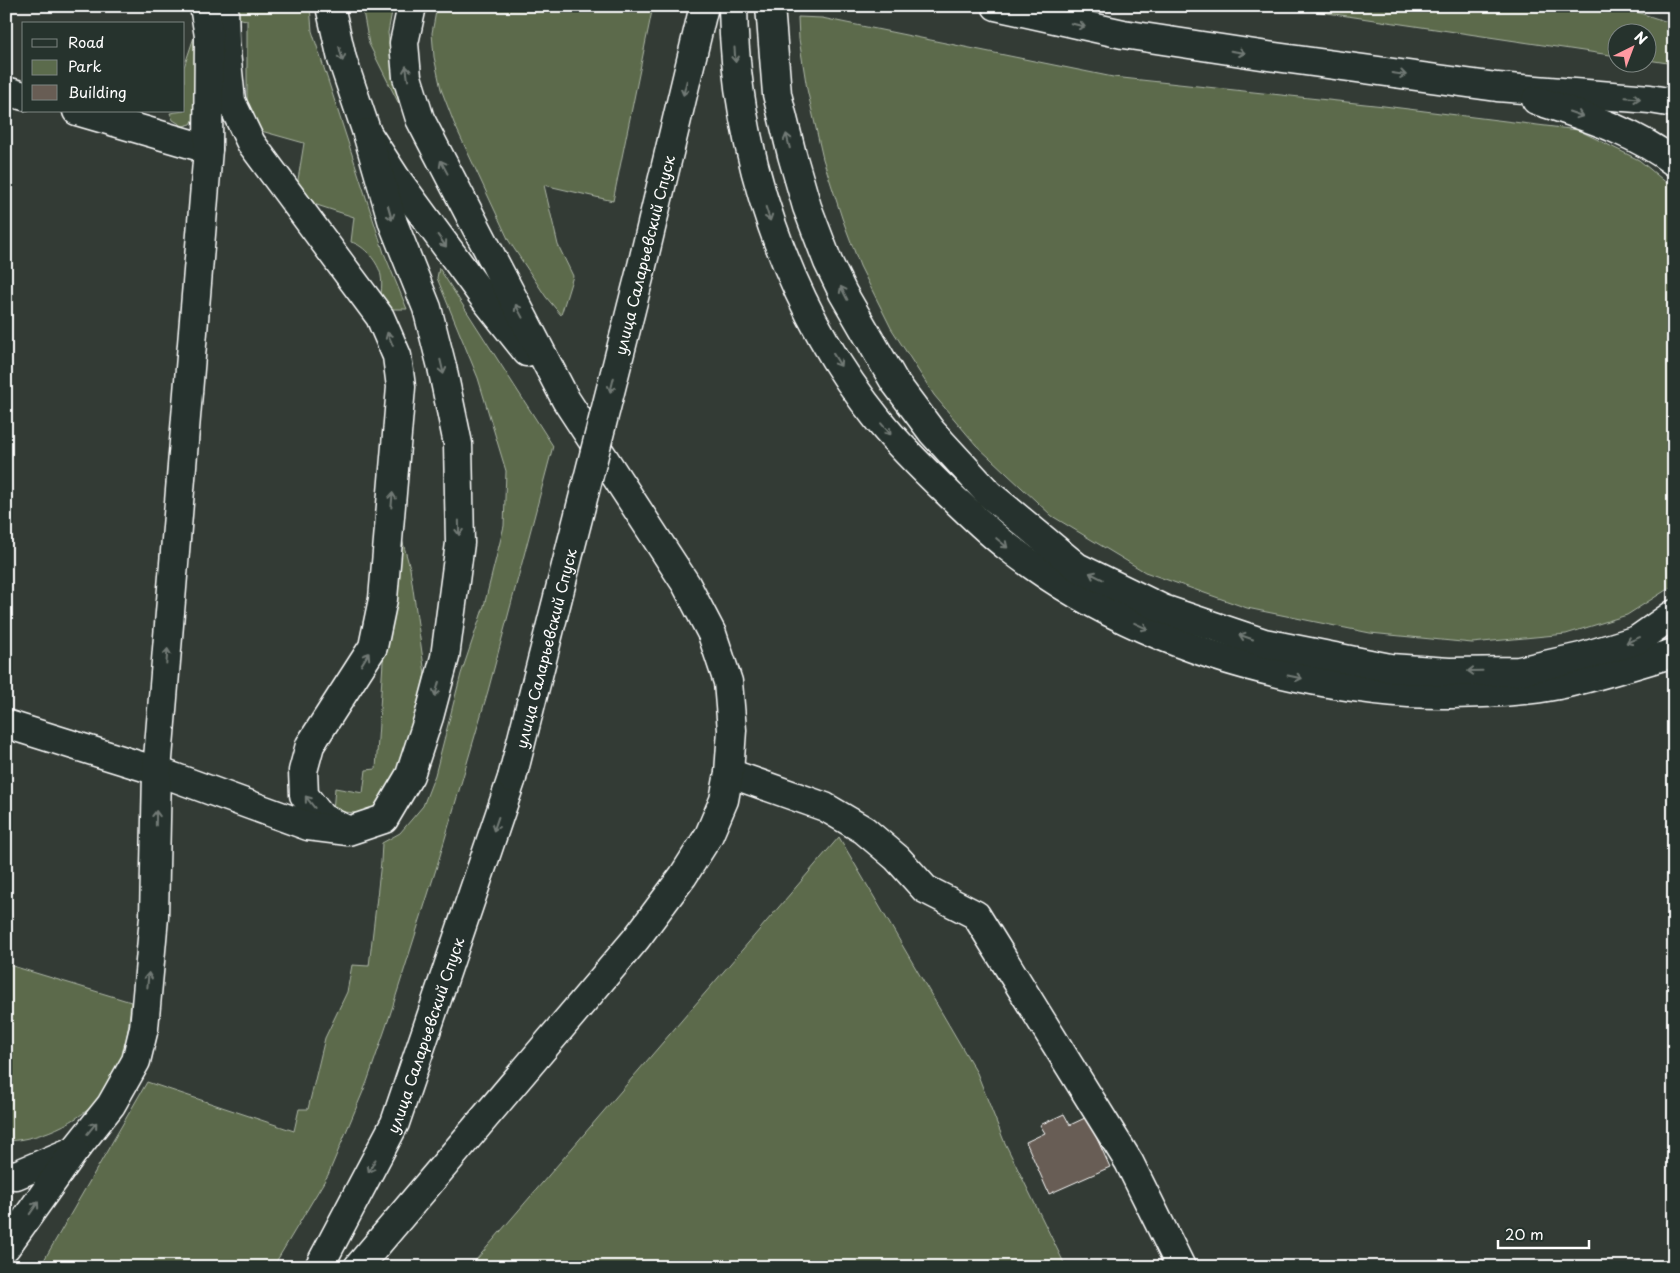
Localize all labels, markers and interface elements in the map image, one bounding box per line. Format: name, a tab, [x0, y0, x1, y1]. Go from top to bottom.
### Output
one-way arrow	[1069, 20, 1085, 30]
legend	[22, 22, 185, 112]
north arrow	[1608, 22, 1658, 72]
text: N	[1630, 26, 1652, 49]
text: Road	[68, 30, 104, 53]
one-way arrow	[337, 45, 346, 61]
one-way arrow	[730, 47, 739, 63]
one-way arrow	[1230, 47, 1246, 57]
text: Park	[68, 54, 102, 77]
one-way arrow	[401, 65, 411, 81]
one-way arrow	[1391, 69, 1407, 79]
one-way arrow	[680, 79, 689, 95]
text: Building	[68, 80, 127, 103]
one-way arrow	[1624, 93, 1640, 103]
one-way arrow	[1568, 110, 1583, 119]
one-way arrow	[783, 134, 792, 150]
street label: улица Саларьевский Спуск	[608, 153, 680, 357]
one-way arrow	[439, 159, 449, 174]
one-way arrow	[386, 205, 396, 221]
one-way arrow	[764, 205, 774, 221]
one-way arrow	[437, 234, 447, 248]
one-way arrow	[839, 286, 849, 301]
one-way arrow	[514, 303, 524, 318]
one-way arrow	[384, 332, 394, 347]
one-way arrow	[832, 353, 842, 367]
one-way arrow	[438, 359, 447, 375]
one-way arrow	[606, 377, 616, 393]
one-way arrow	[880, 423, 892, 436]
one-way arrow	[387, 492, 396, 508]
one-way arrow	[454, 520, 464, 536]
one-way arrow	[996, 537, 1009, 548]
street label: улица Саларьевский Спуск	[509, 546, 581, 750]
one-way arrow	[1089, 571, 1104, 580]
one-way arrow	[1133, 622, 1148, 632]
one-way arrow	[1239, 632, 1254, 641]
one-way arrow	[1626, 636, 1641, 646]
one-way arrow	[162, 648, 171, 664]
one-way arrow	[360, 652, 370, 666]
one-way arrow	[1467, 667, 1483, 676]
one-way arrow	[1287, 673, 1303, 682]
one-way arrow	[432, 680, 441, 696]
one-way arrow	[305, 795, 315, 809]
one-way arrow	[151, 810, 161, 826]
one-way arrow	[491, 816, 500, 831]
street label: улица Саларьевский Спуск	[380, 934, 469, 1137]
one-way arrow	[144, 973, 153, 989]
one-way arrow	[87, 1122, 98, 1135]
one-way arrow	[367, 1159, 377, 1173]
one-way arrow	[29, 1201, 39, 1215]
scale bar	[1498, 1218, 1589, 1250]
text: 20 m	[1505, 1222, 1544, 1245]

